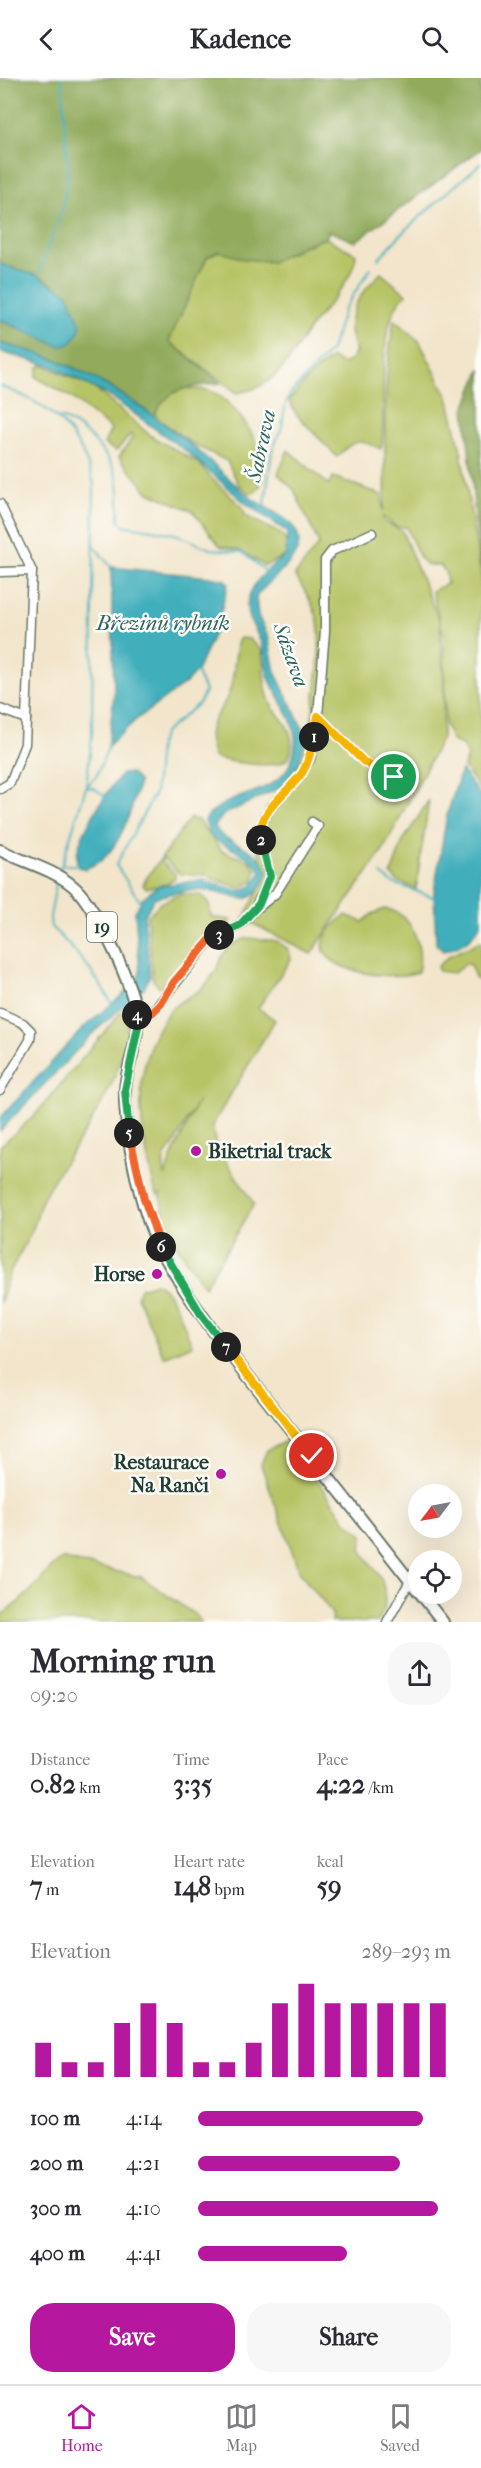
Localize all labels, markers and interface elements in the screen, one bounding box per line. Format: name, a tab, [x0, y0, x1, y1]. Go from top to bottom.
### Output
icon: back	[30, 23, 63, 56]
text: Kadence	[190, 23, 291, 55]
icon: search	[418, 23, 451, 56]
water label: Šabrava	[240, 407, 280, 485]
water label: Březinů rybník	[95, 611, 230, 635]
water label: Sázava	[268, 619, 314, 690]
pin: 1	[299, 722, 329, 752]
text: 1	[311, 727, 317, 746]
pin	[368, 751, 419, 802]
icon: arrive	[377, 760, 410, 793]
pin: 2	[246, 825, 276, 855]
text: 2	[257, 830, 265, 849]
road number: 19	[87, 912, 117, 942]
pin: 3	[204, 920, 234, 950]
text: 3	[216, 925, 222, 944]
pin: 4	[122, 1000, 152, 1030]
text: 4	[132, 1005, 142, 1024]
pin: 5	[114, 1118, 144, 1148]
text: 5	[126, 1123, 132, 1142]
place label: Biketrial track	[208, 1140, 332, 1163]
marker: Biketrial track	[189, 1144, 203, 1158]
pin: 6	[146, 1232, 176, 1262]
text: 6	[157, 1237, 165, 1256]
place label: Horse	[94, 1263, 145, 1286]
marker: Horse	[150, 1267, 164, 1281]
pin: 7	[211, 1332, 241, 1362]
text: 7	[222, 1337, 230, 1356]
pin	[286, 1430, 337, 1481]
icon: check	[295, 1439, 328, 1472]
place label: Restaurace Na Ranči	[113, 1451, 210, 1497]
marker: Restaurace Na Ranči	[214, 1467, 228, 1481]
north arrow	[408, 1484, 462, 1538]
map controls	[408, 1484, 462, 1604]
button: locate	[408, 1550, 462, 1604]
text: Morning run	[30, 1642, 215, 1681]
button: share	[388, 1642, 451, 1705]
text: 09:20	[30, 1684, 78, 1707]
text: Distance	[30, 1750, 90, 1769]
text: Time	[173, 1750, 210, 1769]
text: Pace	[317, 1750, 349, 1769]
text: 0.82	[30, 1769, 76, 1800]
text: 3:35	[173, 1769, 212, 1800]
text: 4:22	[317, 1769, 365, 1800]
text: km	[76, 1778, 101, 1797]
text: /km	[365, 1778, 394, 1797]
text: Elevation	[30, 1852, 95, 1871]
text: Heart rate	[173, 1852, 245, 1871]
text: kcal	[317, 1852, 344, 1871]
text: 7	[30, 1871, 43, 1902]
text: 148	[173, 1871, 211, 1902]
text: 59	[317, 1871, 342, 1902]
text: m	[43, 1880, 59, 1899]
text: bpm	[211, 1880, 245, 1899]
text: Elevation	[30, 1940, 111, 1963]
text: 289–293 m	[362, 1940, 451, 1963]
text: 100 m	[30, 2107, 80, 2130]
text: 4:14	[126, 2107, 162, 2130]
text: 200 m	[30, 2152, 83, 2175]
text: 4:21	[126, 2152, 160, 2175]
text: 300 m	[30, 2197, 81, 2220]
text: 4:10	[126, 2197, 161, 2220]
text: 400 m	[30, 2242, 85, 2265]
text: 4:41	[126, 2242, 162, 2265]
button: Save	[30, 2303, 235, 2372]
button: Share	[247, 2303, 451, 2372]
tab: Home	[61, 2400, 103, 2455]
tab: Map	[225, 2400, 258, 2455]
tab: Saved	[380, 2400, 420, 2455]

